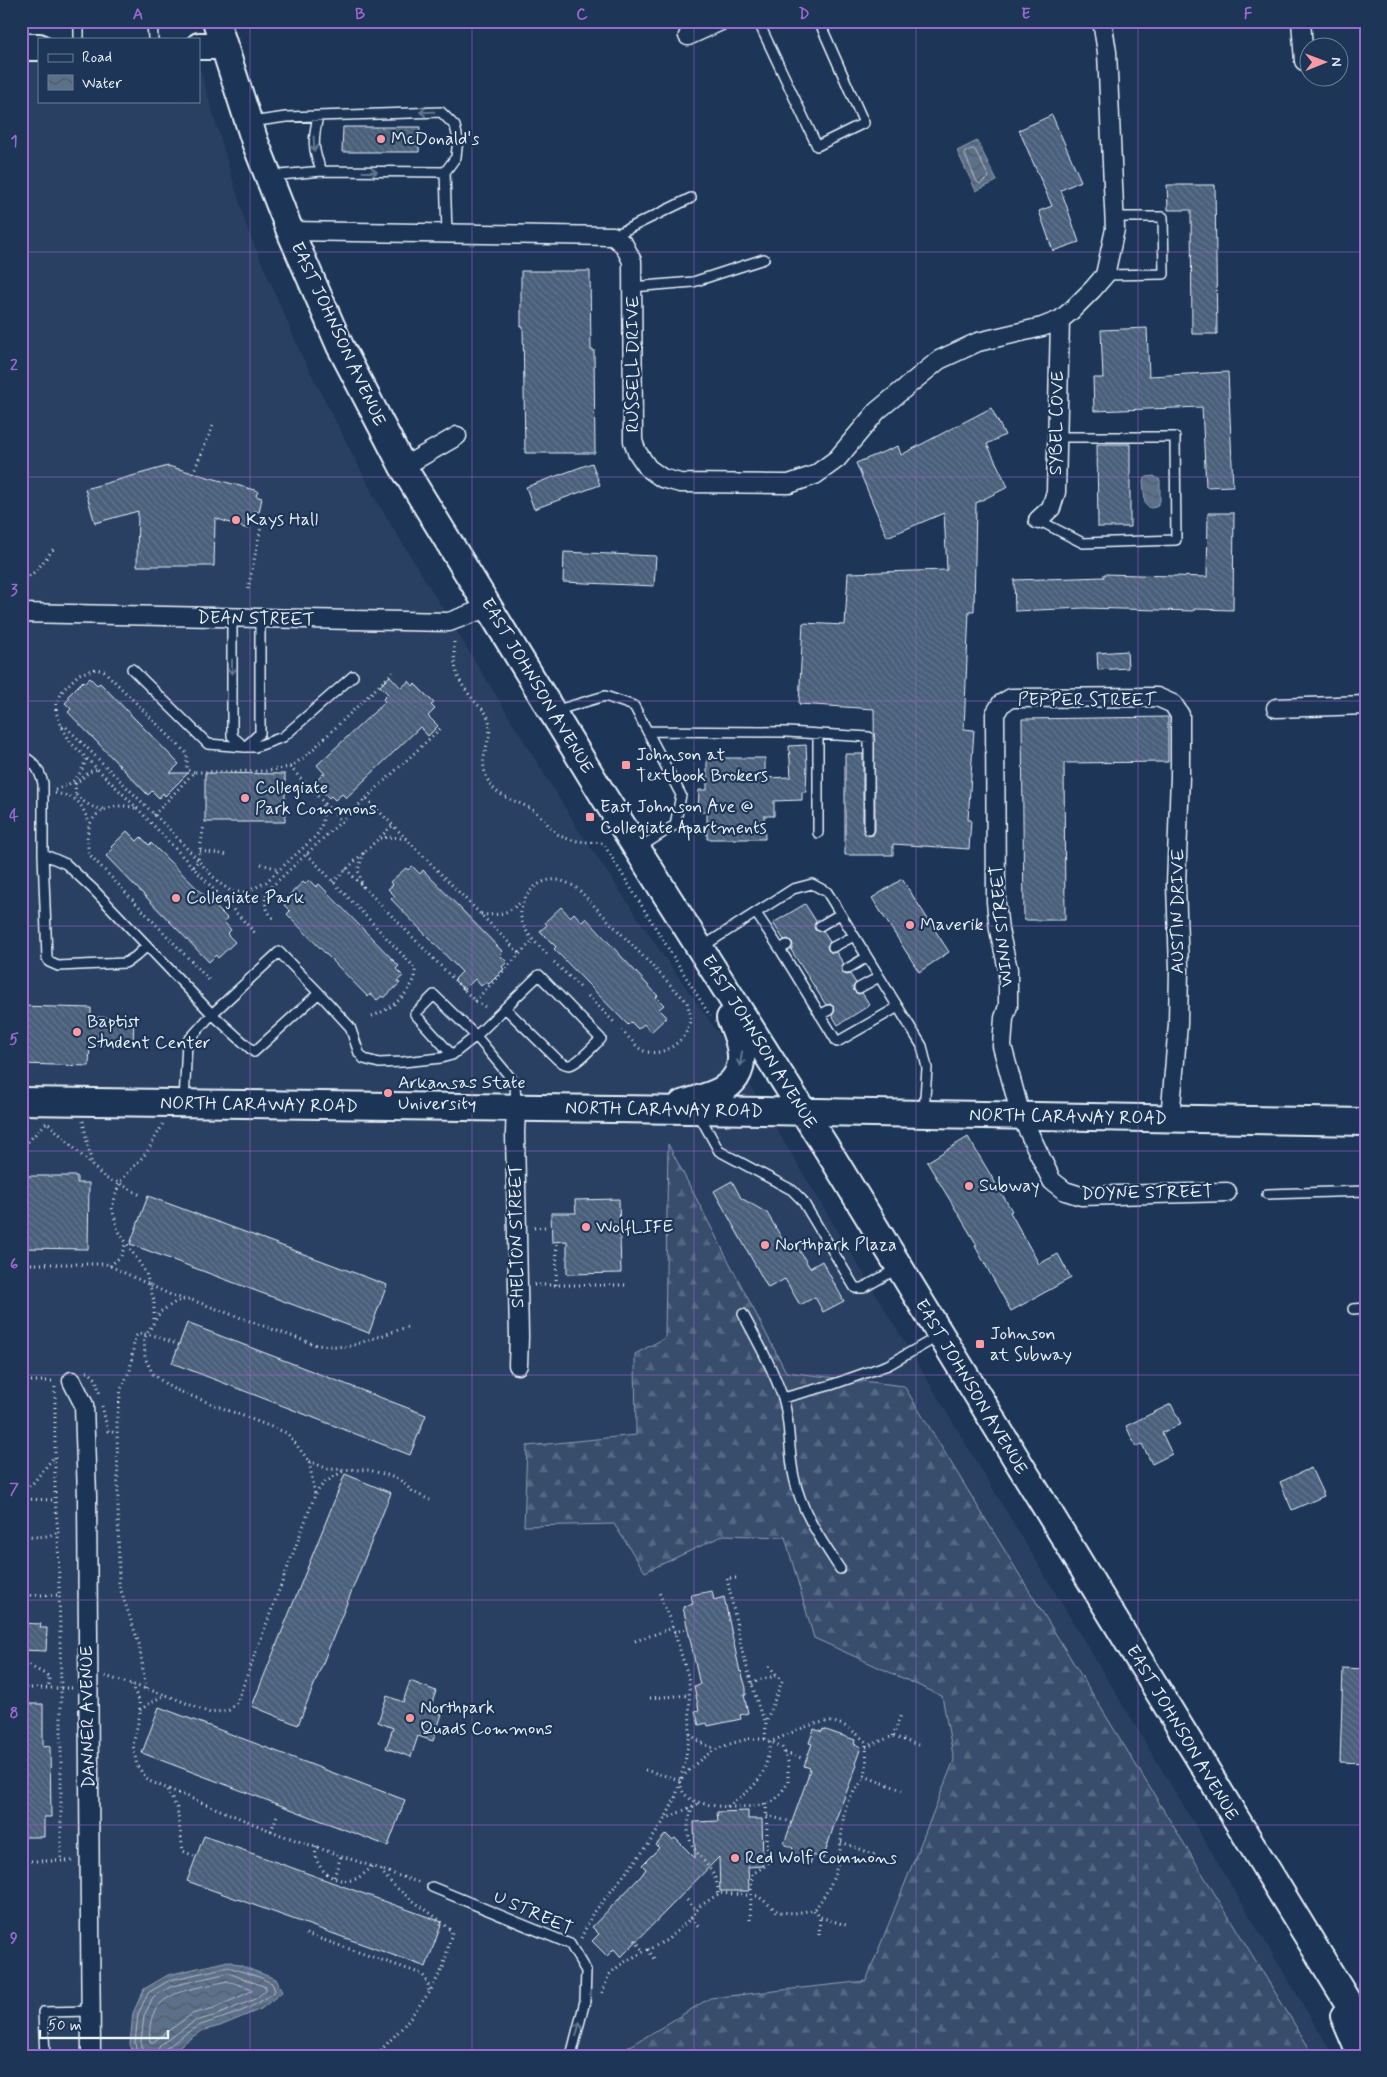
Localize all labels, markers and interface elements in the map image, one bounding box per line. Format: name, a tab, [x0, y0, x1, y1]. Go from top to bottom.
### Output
text: A	[133, 4, 143, 25]
text: B	[355, 4, 365, 25]
text: C	[576, 4, 588, 25]
text: D	[798, 4, 810, 25]
text: E	[1021, 4, 1031, 25]
text: F	[1244, 4, 1253, 25]
legend	[38, 38, 200, 102]
north arrow	[1300, 38, 1350, 88]
text: Road	[82, 48, 112, 68]
text: N	[1327, 57, 1345, 67]
text: Water	[82, 74, 122, 94]
one-way arrow	[420, 107, 436, 117]
place label: McDonald's	[391, 127, 479, 151]
text: 1	[10, 131, 18, 152]
marker: McDonald's	[375, 133, 387, 145]
one-way arrow	[309, 136, 318, 152]
one-way arrow	[362, 167, 378, 177]
street label: EAST JOHNSON AVENUE	[285, 238, 391, 430]
street label: RUSSELL DRIVE	[621, 295, 645, 432]
text: 2	[10, 355, 18, 376]
street label: SYBEL COVE	[1044, 371, 1070, 475]
place label: Kays Hall	[246, 508, 318, 532]
marker: Kays Hall	[230, 514, 242, 526]
text: 3	[10, 580, 18, 601]
street label: EAST JOHNSON AVENUE	[475, 594, 599, 778]
street label: DEAN STREET	[197, 606, 315, 632]
one-way arrow	[227, 658, 237, 675]
street label: PEPPER STREET	[1018, 688, 1157, 712]
place label: Johnson at Textbook Brokers	[636, 743, 768, 788]
marker: Johnson at Textbook Brokers	[620, 759, 632, 771]
place label: Collegiate Park Commons	[255, 776, 377, 821]
marker: Collegiate Park Commons	[239, 792, 251, 804]
place label: East Johnson Ave @ Collegiate Apartments	[600, 795, 767, 841]
text: 4	[9, 805, 19, 826]
marker: East Johnson Ave @ Collegiate Apartments	[584, 811, 596, 823]
street label: AUSTIN DRIVE	[1166, 848, 1190, 974]
street label: WINN STREET	[985, 864, 1019, 988]
place label: Collegiate Park	[186, 886, 304, 910]
marker: Collegiate Park	[170, 892, 182, 904]
place label: Maverik	[920, 913, 984, 937]
marker: Maverik	[904, 919, 916, 931]
street label: EAST JOHNSON AVENUE	[696, 951, 822, 1133]
place label: Baptist Student Center	[87, 1010, 211, 1055]
marker: Baptist Student Center	[71, 1026, 83, 1038]
text: 5	[9, 1029, 19, 1050]
one-way arrow	[735, 1050, 745, 1066]
place label: Arkansas State University	[398, 1071, 526, 1116]
marker: Arkansas State University	[382, 1087, 394, 1099]
street label: NORTH CARAWAY ROAD	[160, 1091, 358, 1119]
street label: NORTH CARAWAY ROAD	[565, 1096, 763, 1124]
street label: NORTH CARAWAY ROAD	[969, 1103, 1167, 1131]
street label: SHELTON STREET	[504, 1164, 530, 1308]
place label: Subway	[979, 1174, 1040, 1198]
marker: Subway	[963, 1180, 975, 1192]
street label: DOYNE STREET	[1081, 1180, 1213, 1206]
place label: WolfLIFE	[596, 1215, 673, 1239]
marker: WolfLIFE	[580, 1221, 592, 1233]
place label: Northpark Plaza	[775, 1233, 897, 1257]
marker: Northpark Plaza	[759, 1239, 771, 1251]
text: 6	[10, 1254, 18, 1275]
street label: EAST JOHNSON AVENUE	[909, 1295, 1033, 1479]
place label: Johnson at Subway	[990, 1322, 1072, 1367]
marker: Johnson at Subway	[974, 1338, 986, 1350]
text: 7	[9, 1479, 19, 1500]
street label: EAST JOHNSON AVENUE	[1120, 1641, 1244, 1825]
street label: DANNER AVENUE	[75, 1645, 101, 1789]
place label: Northpark Quads Commons	[420, 1696, 553, 1741]
text: 8	[9, 1703, 19, 1724]
marker: Northpark Quads Commons	[404, 1712, 416, 1724]
place label: Red Wolf Commons	[745, 1846, 897, 1870]
marker: Red Wolf Commons	[729, 1852, 741, 1864]
street label: U STREET	[490, 1885, 576, 1941]
text: 9	[10, 1928, 18, 1949]
scale bar	[40, 2007, 168, 2039]
text: 50 m	[48, 2016, 82, 2036]
one-way arrow	[574, 2021, 583, 2037]

